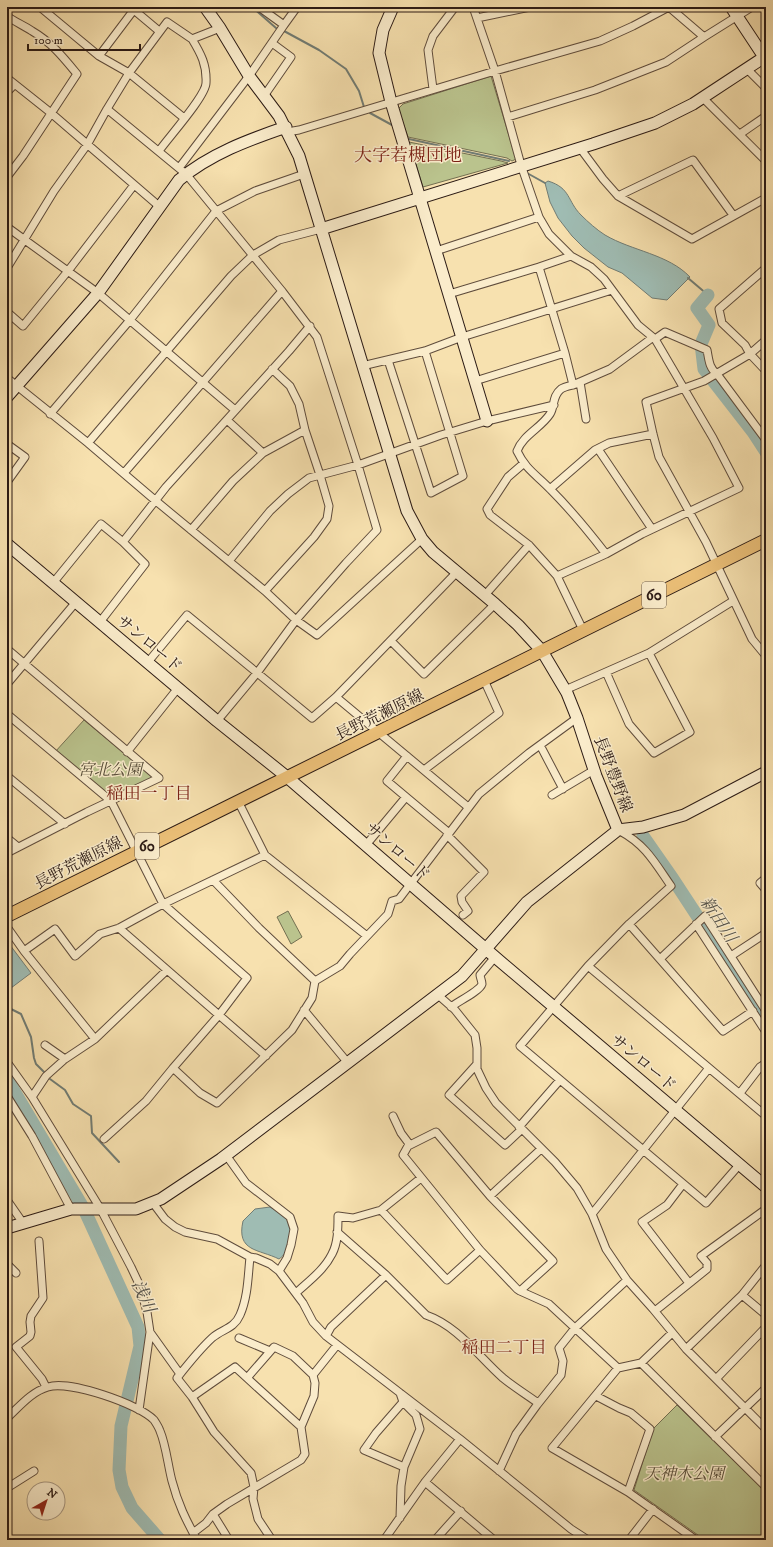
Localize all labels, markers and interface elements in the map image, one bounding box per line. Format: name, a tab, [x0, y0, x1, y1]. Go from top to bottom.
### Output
scale bar	[28, 26, 140, 52]
text: 100 m	[34, 33, 63, 48]
district label: 大字若槻団地	[354, 145, 462, 167]
road number: 60	[642, 582, 666, 608]
street label: サンロード	[113, 611, 186, 677]
street label: 長野荒瀬原線	[332, 685, 427, 745]
street label: 長野豊野線	[589, 733, 637, 815]
park label: 宮北公園	[78, 760, 145, 780]
district label: 稲田一丁目	[107, 783, 192, 805]
street label: サンロード	[361, 818, 434, 885]
street label: 長野荒瀬原線	[31, 832, 126, 894]
road number: 60	[135, 833, 159, 859]
water label: 新田川	[695, 892, 743, 949]
street label: サンロード	[607, 1030, 680, 1096]
water label: 浅川	[126, 1276, 161, 1318]
district label: 稲田二丁目	[462, 1337, 547, 1359]
park label: 天神木公園	[644, 1464, 727, 1484]
north arrow	[26, 1481, 66, 1521]
text: N	[44, 1486, 60, 1502]

